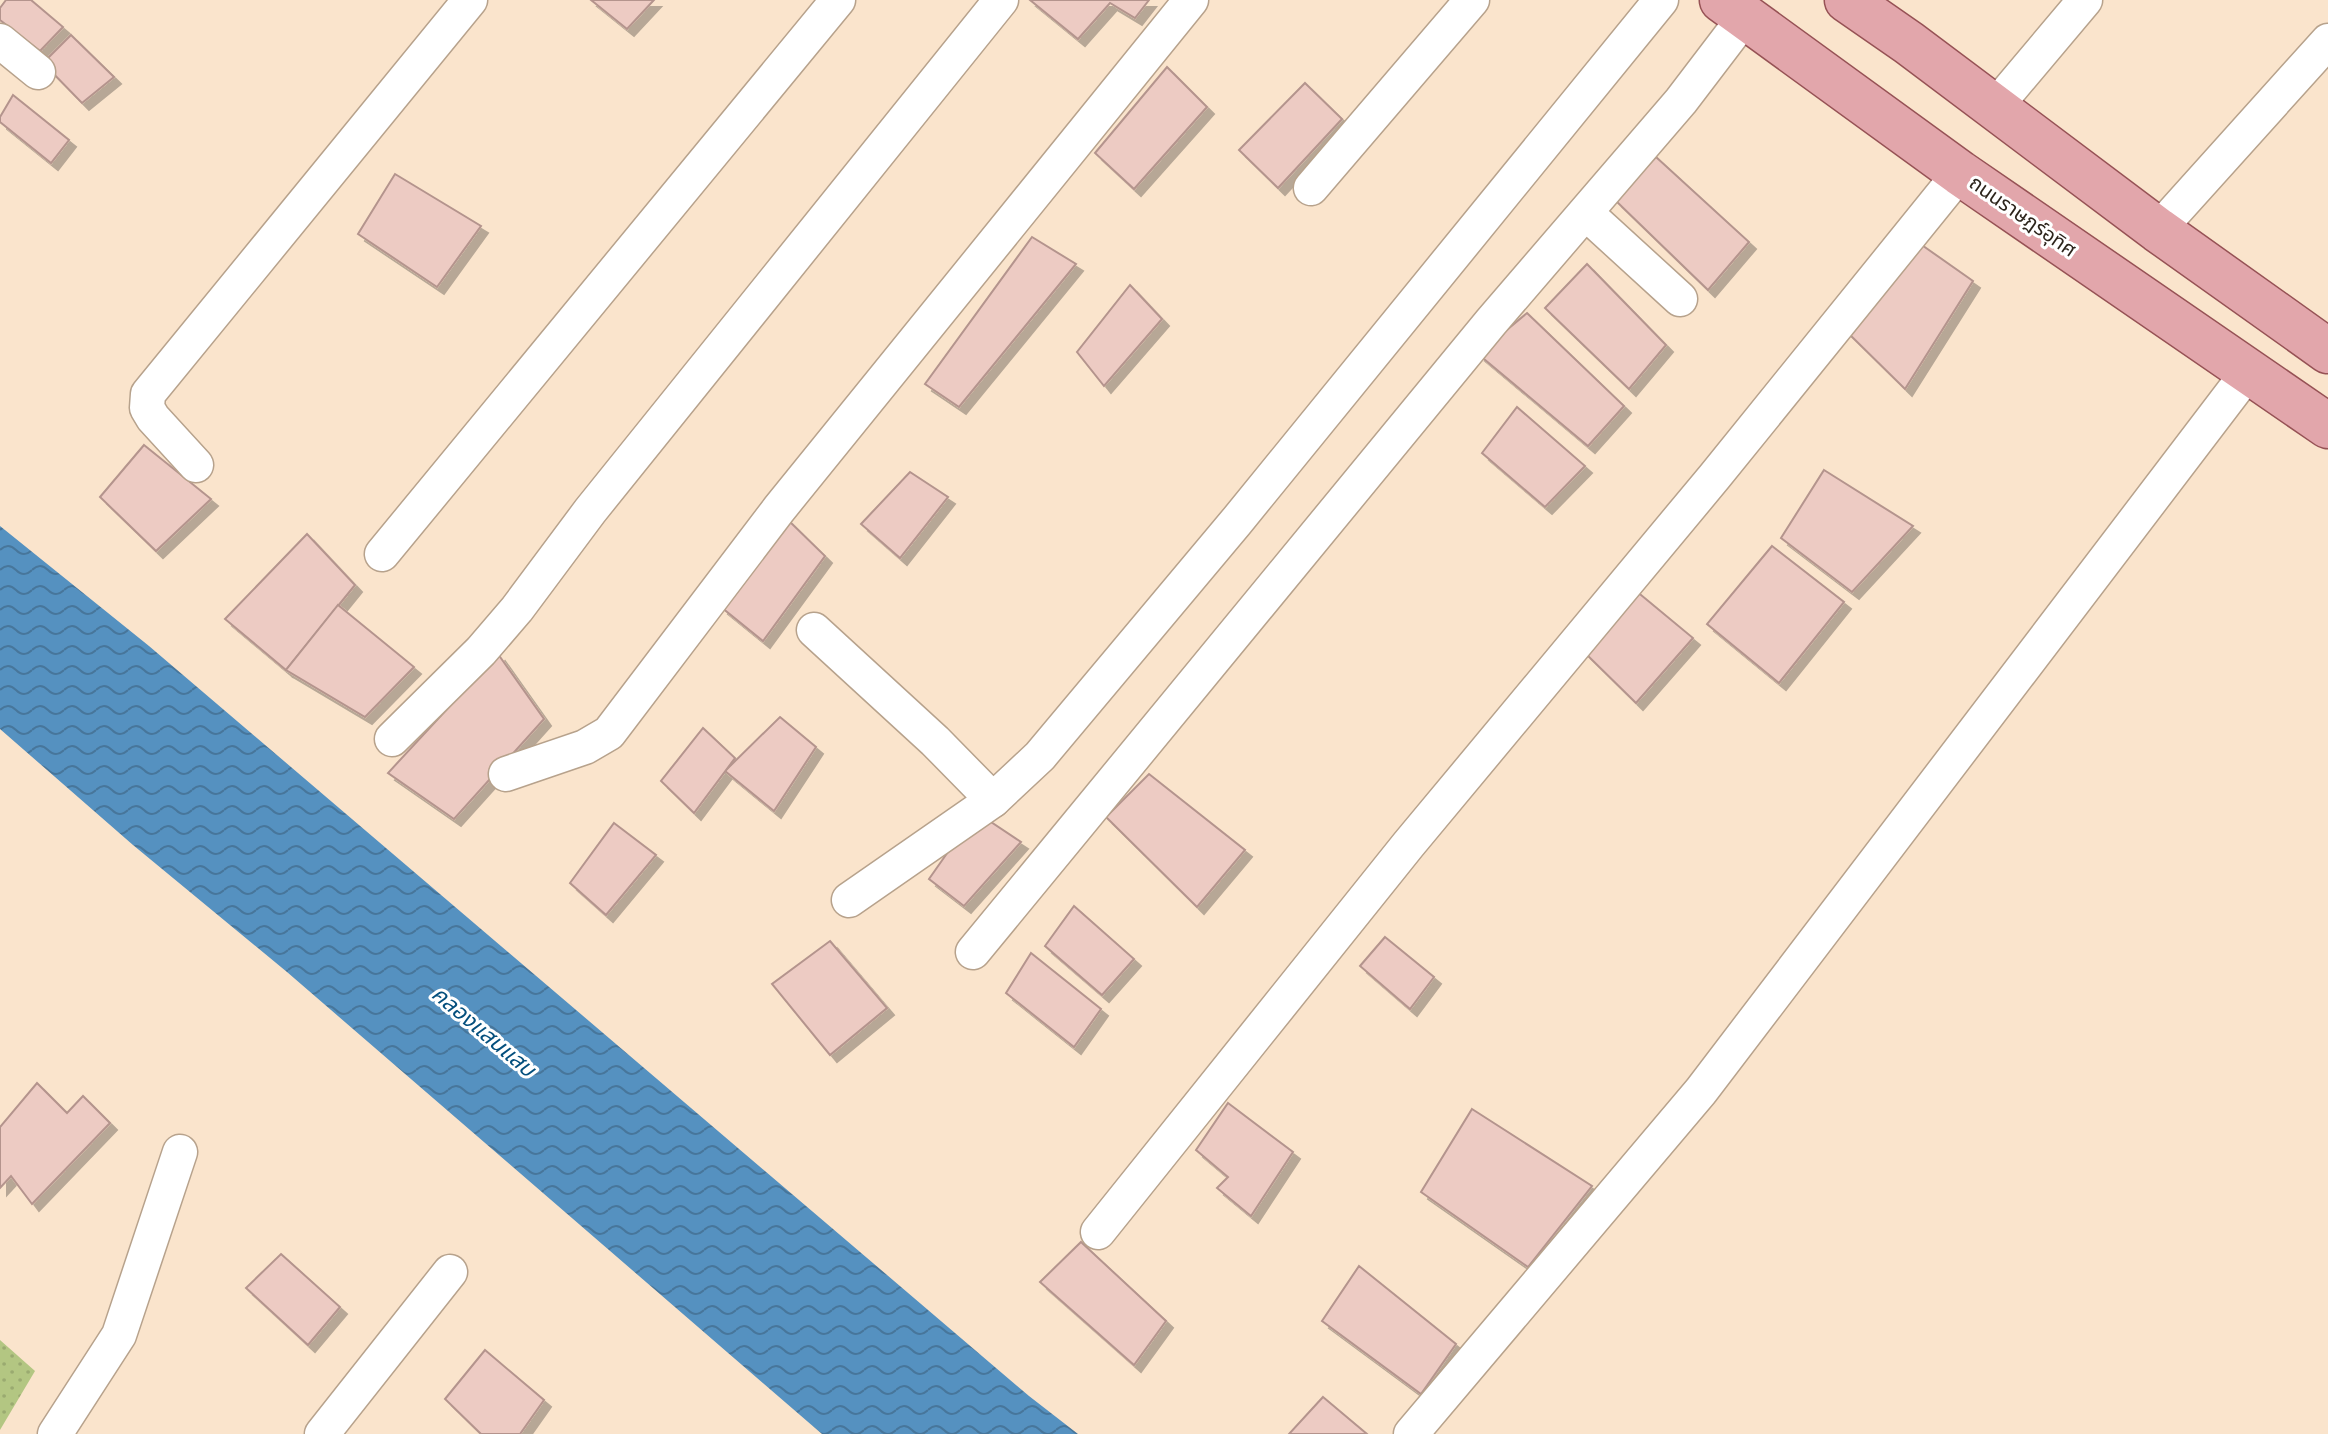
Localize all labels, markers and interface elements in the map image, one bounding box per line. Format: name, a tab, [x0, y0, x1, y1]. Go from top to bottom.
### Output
street label: ถนนราษฎร์อุทิศ	[1964, 169, 2082, 263]
water label: คลองแสนแสบ	[426, 979, 543, 1084]

